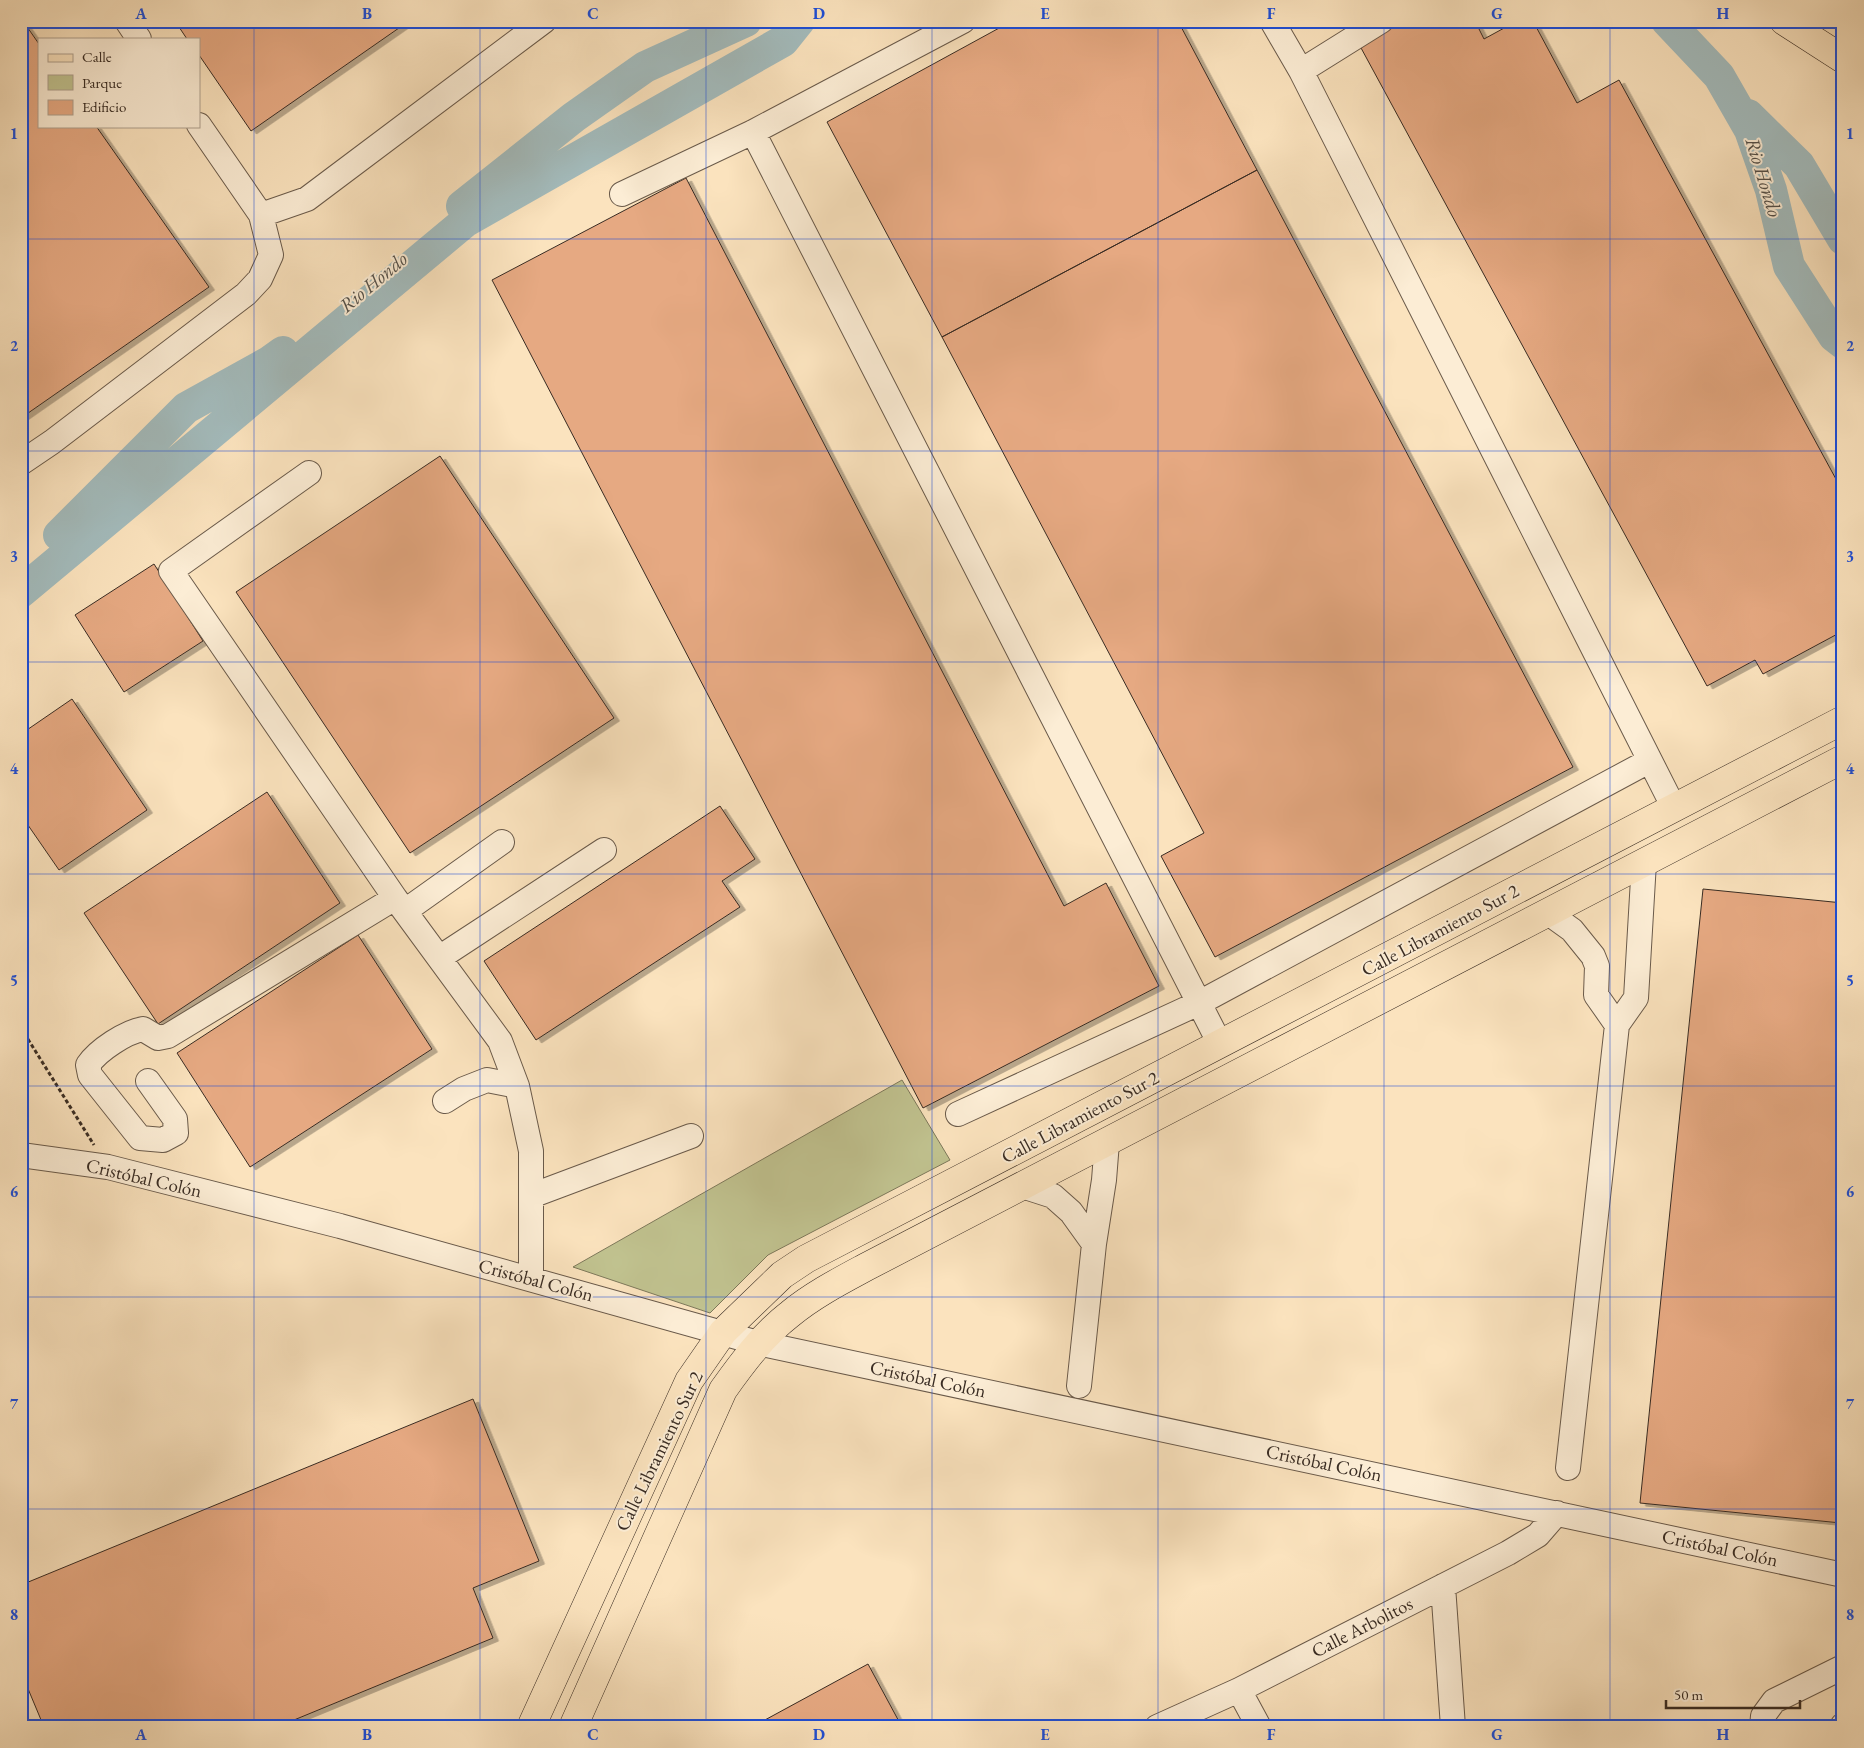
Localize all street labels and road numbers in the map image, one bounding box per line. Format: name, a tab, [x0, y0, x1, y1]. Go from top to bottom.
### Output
street label: Calle Libramiento Sur 2	[1357, 878, 1523, 982]
street label: Calle Libramiento Sur 2	[997, 1065, 1163, 1169]
street label: Cristóbal Colón	[84, 1153, 204, 1203]
street label: Cristóbal Colón	[476, 1253, 596, 1307]
street label: Cristóbal Colón	[868, 1355, 988, 1403]
street label: Calle Libramiento Sur 2	[609, 1367, 709, 1535]
street label: Cristóbal Colón	[1264, 1439, 1384, 1487]
street label: Cristóbal Colón	[1660, 1524, 1780, 1572]
street label: Calle Arbolitos	[1307, 1591, 1417, 1663]

